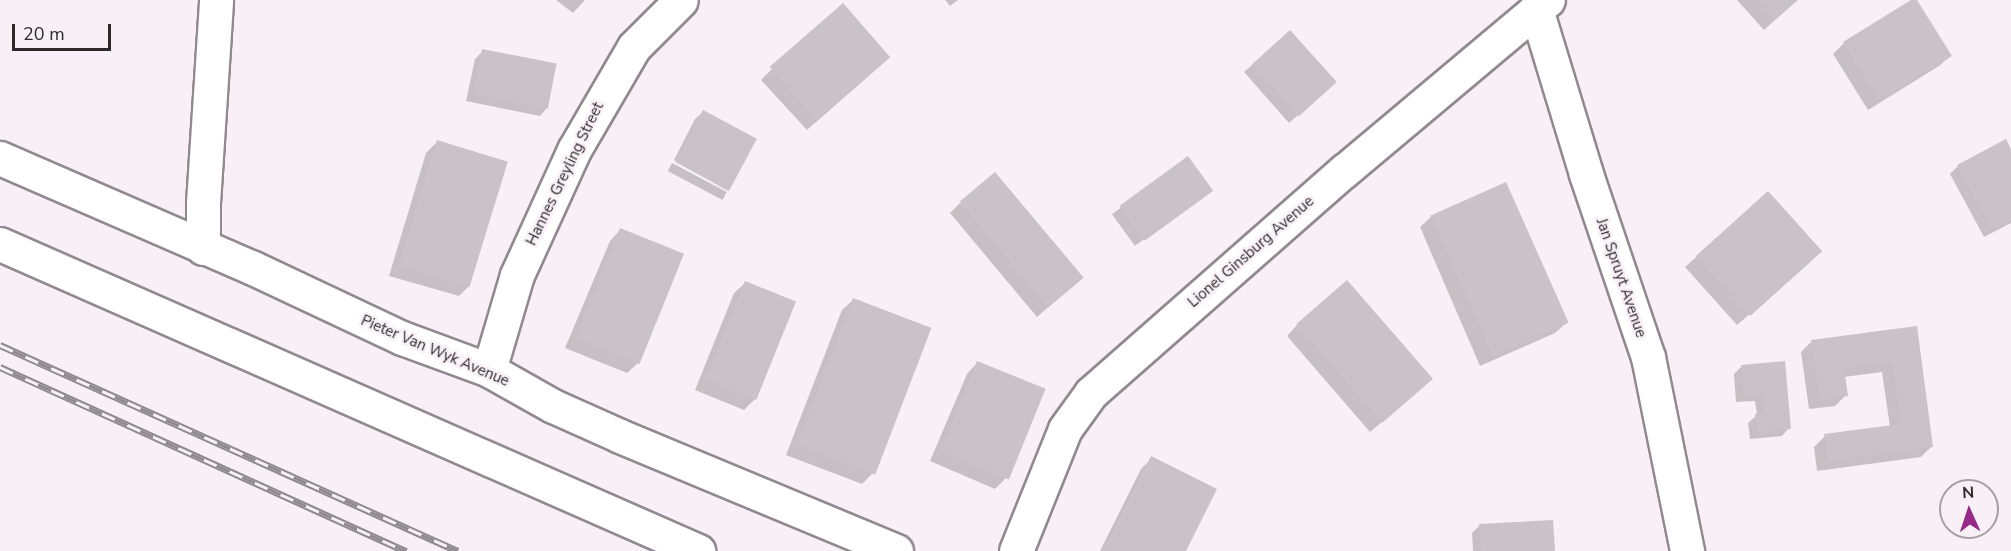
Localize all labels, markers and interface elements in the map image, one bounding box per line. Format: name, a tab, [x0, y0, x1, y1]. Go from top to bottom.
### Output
scale bar	[15, 12, 114, 50]
text: 20 m	[23, 22, 65, 46]
street label: Hannes Greyling Street	[522, 99, 608, 249]
street label: Lionel Ginsburg Avenue	[1184, 192, 1318, 312]
street label: Jan Spruyt Avenue	[1592, 216, 1650, 340]
street label: Pieter Van Wyk Avenue	[358, 312, 512, 390]
north arrow	[1939, 479, 1999, 539]
text: N	[1962, 482, 1975, 504]

